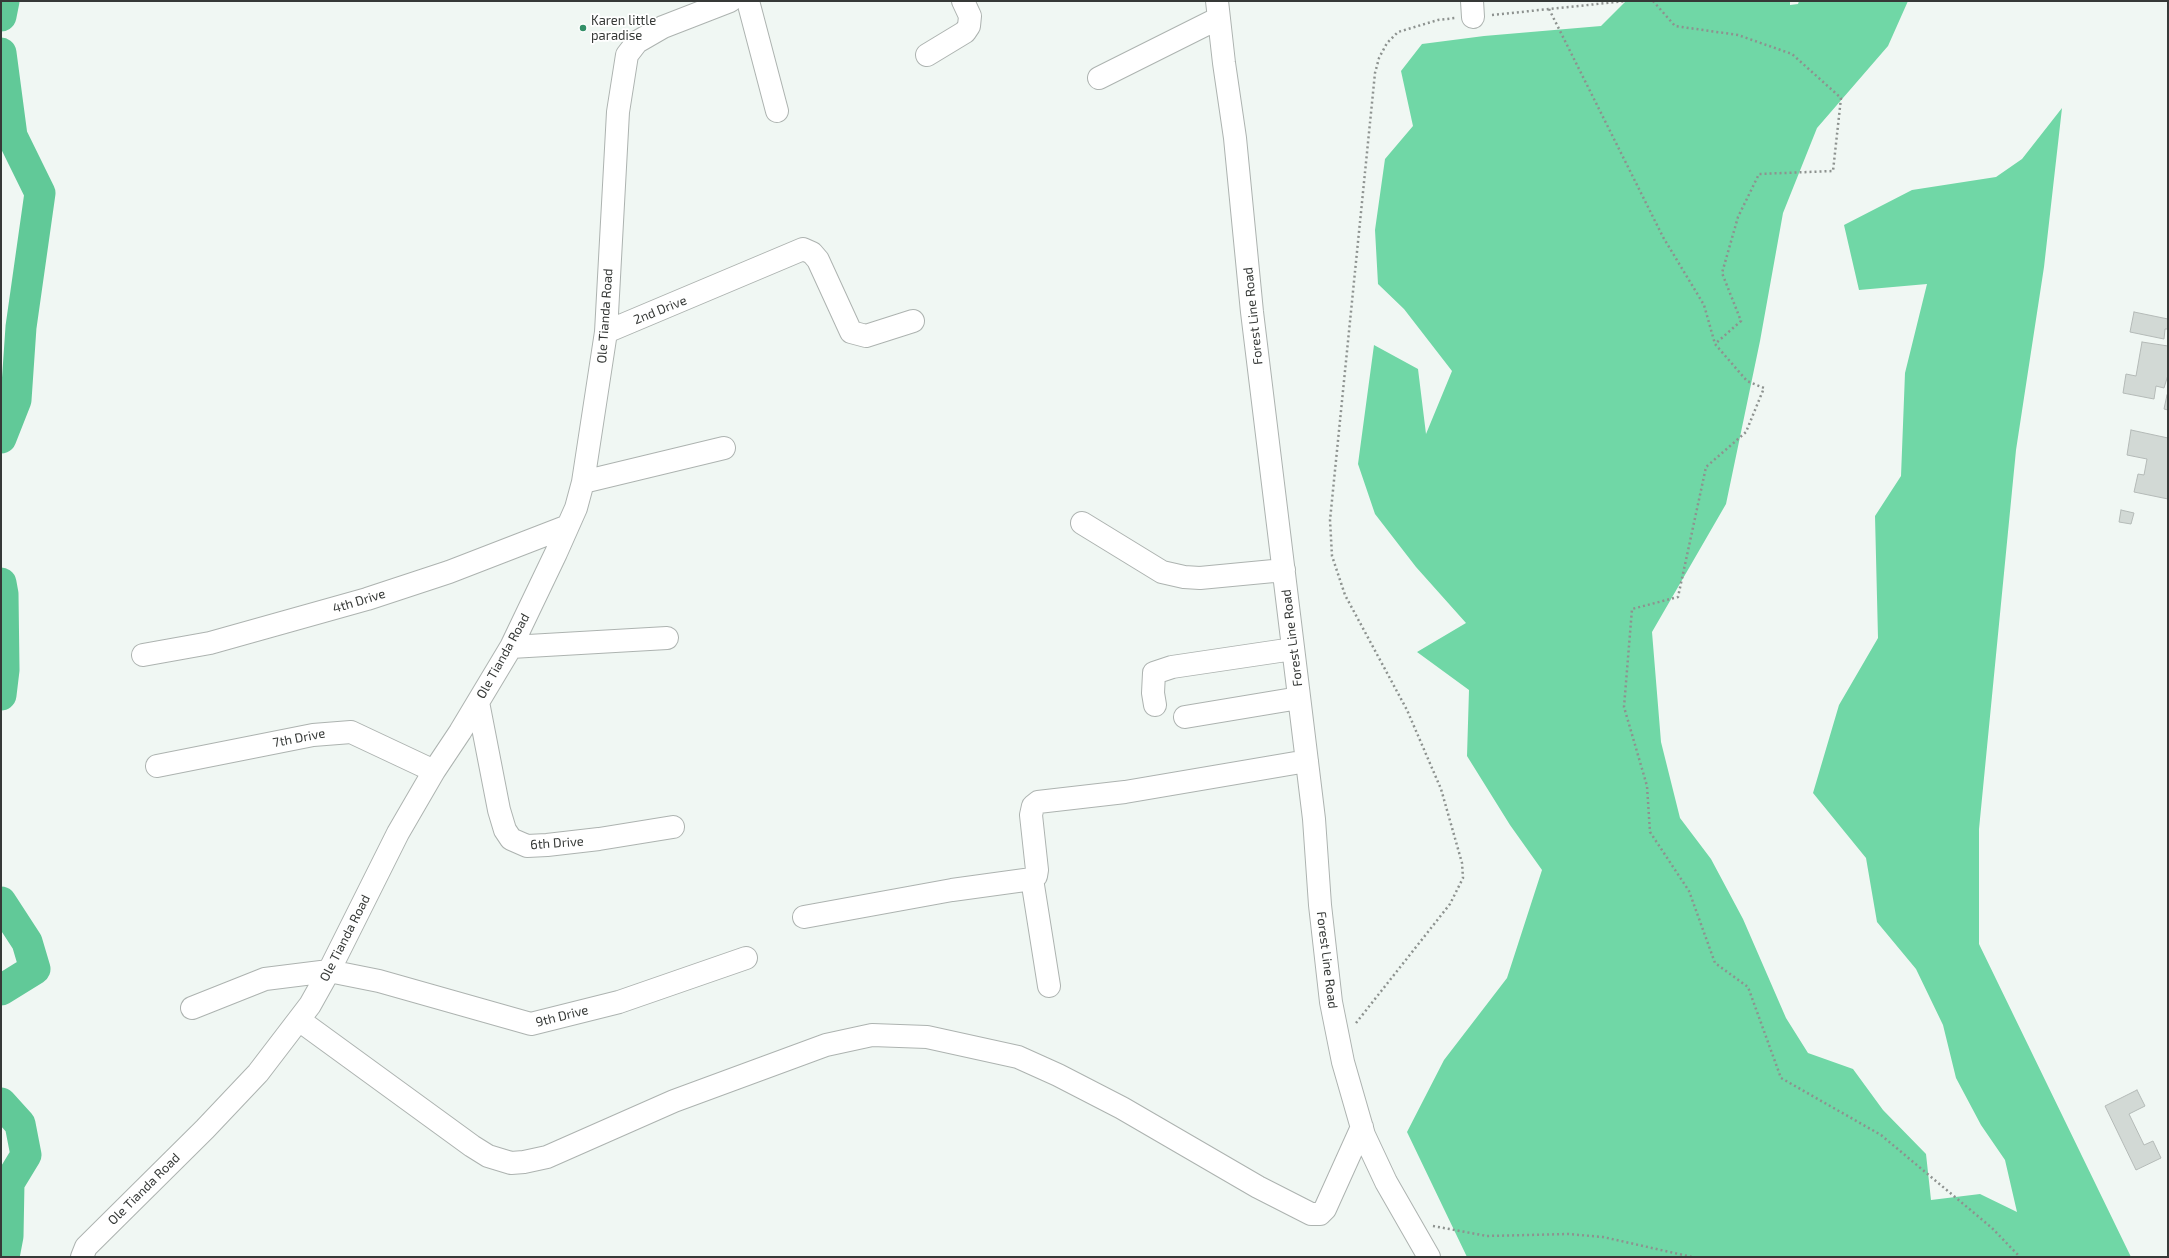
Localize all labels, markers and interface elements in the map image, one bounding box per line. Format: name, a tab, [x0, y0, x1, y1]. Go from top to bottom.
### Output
place label: Karen little paradise	[591, 13, 656, 44]
marker: Karen little paradise	[578, 23, 588, 33]
street label: Forest Line Road	[1240, 266, 1266, 366]
street label: Ole Tianda Road	[594, 268, 616, 364]
street label: 2nd Drive	[631, 292, 689, 328]
street label: 4th Drive	[331, 586, 387, 616]
street label: Forest Line Road	[1278, 588, 1306, 688]
street label: Ole Tianda Road	[473, 611, 533, 701]
street label: 7th Drive	[272, 725, 326, 751]
street label: 6th Drive	[530, 833, 584, 853]
street label: Ole Tianda Road	[316, 892, 374, 984]
street label: Forest Line Road	[1313, 910, 1341, 1010]
street label: 9th Drive	[534, 1002, 590, 1030]
street label: Ole Tianda Road	[105, 1150, 183, 1228]

